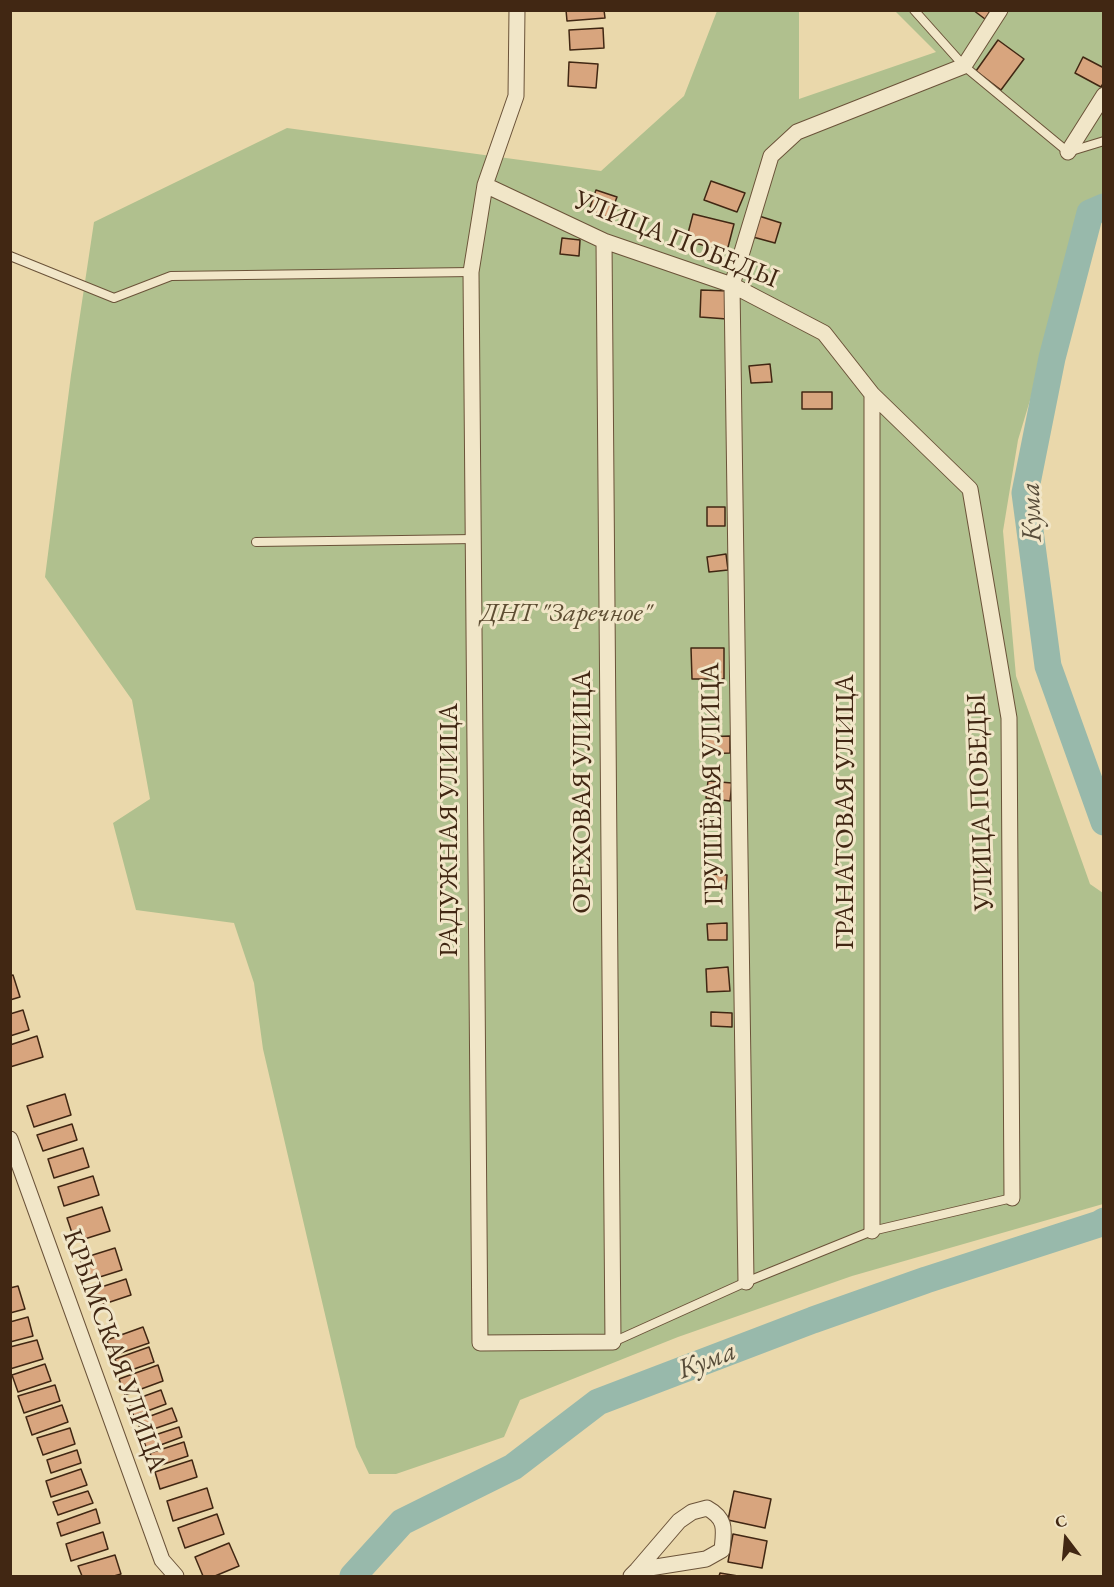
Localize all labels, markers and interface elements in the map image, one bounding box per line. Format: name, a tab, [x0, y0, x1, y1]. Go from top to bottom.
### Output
street label: УЛИЦА ПОБЕДЫ	[569, 184, 783, 296]
water label: Кума	[1014, 481, 1050, 543]
park label: ДНТ "Заречное"	[480, 598, 652, 630]
street label: ГРУШЁВАЯ УЛИЦА	[695, 662, 731, 906]
street label: ОРЕХОВАЯ УЛИЦА	[567, 670, 599, 914]
street label: ГРАНАТОВАЯ УЛИЦА	[830, 674, 862, 950]
street label: УЛИЦА ПОБЕДЫ	[961, 693, 1001, 911]
street label: РАДУЖНАЯ УЛИЦА	[434, 703, 466, 957]
street label: КРЫМСКАЯ УЛИЦА	[55, 1225, 173, 1477]
water label: Кума	[673, 1335, 741, 1387]
north arrow	[1036, 1509, 1096, 1569]
text: С	[1053, 1510, 1069, 1533]

